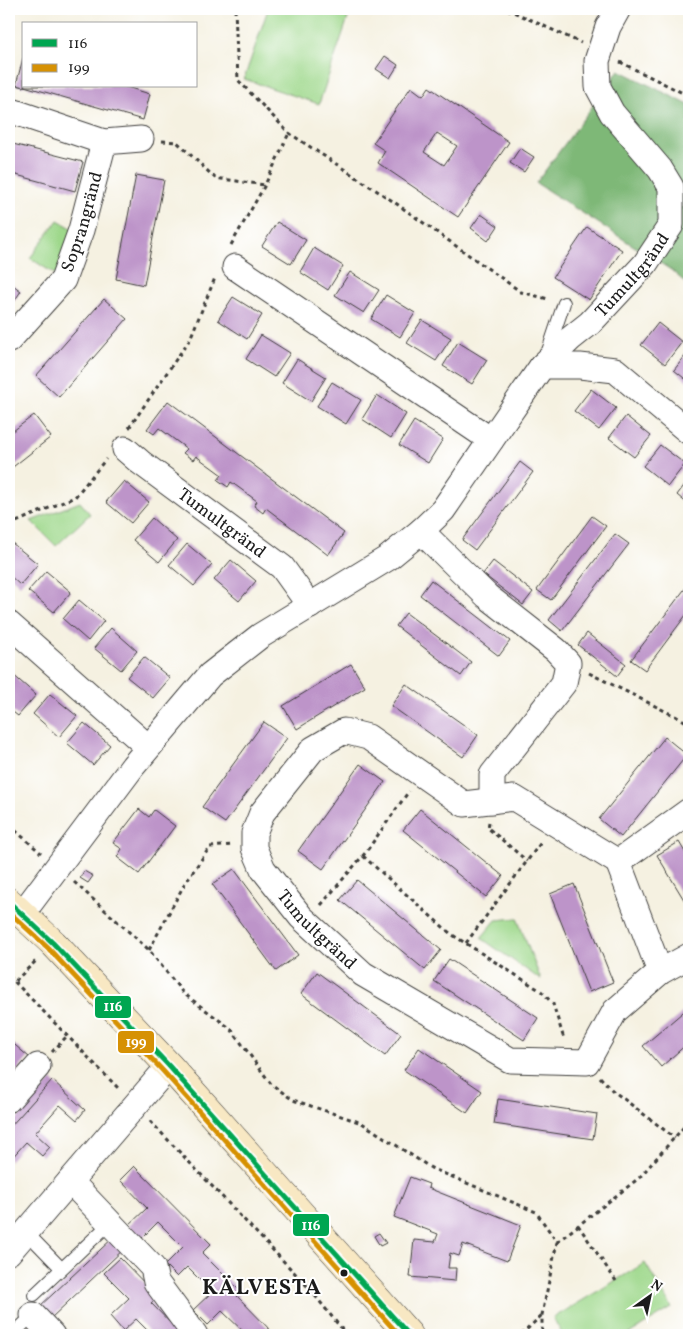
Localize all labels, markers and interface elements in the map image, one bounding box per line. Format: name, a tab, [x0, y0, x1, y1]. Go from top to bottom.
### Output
legend	[22, 22, 198, 88]
text: 116	[68, 34, 87, 55]
text: 199	[68, 58, 90, 79]
street label: Soprangränd	[56, 169, 110, 276]
street label: Tumultgränd	[590, 228, 676, 324]
street label: Tumultgränd	[172, 483, 271, 565]
street label: Tumultgränd	[270, 885, 362, 976]
line badge: 116	[94, 995, 132, 1019]
text: 116	[104, 998, 123, 1017]
line badge: 199	[117, 1030, 155, 1054]
text: 199	[125, 1034, 147, 1053]
line badge: 116	[292, 1213, 330, 1237]
text: 116	[302, 1217, 321, 1236]
unlabelled marker	[339, 1268, 349, 1278]
north arrow	[626, 1272, 676, 1322]
district label: KÄLVESTA	[202, 1273, 322, 1304]
text: N	[647, 1276, 666, 1297]

